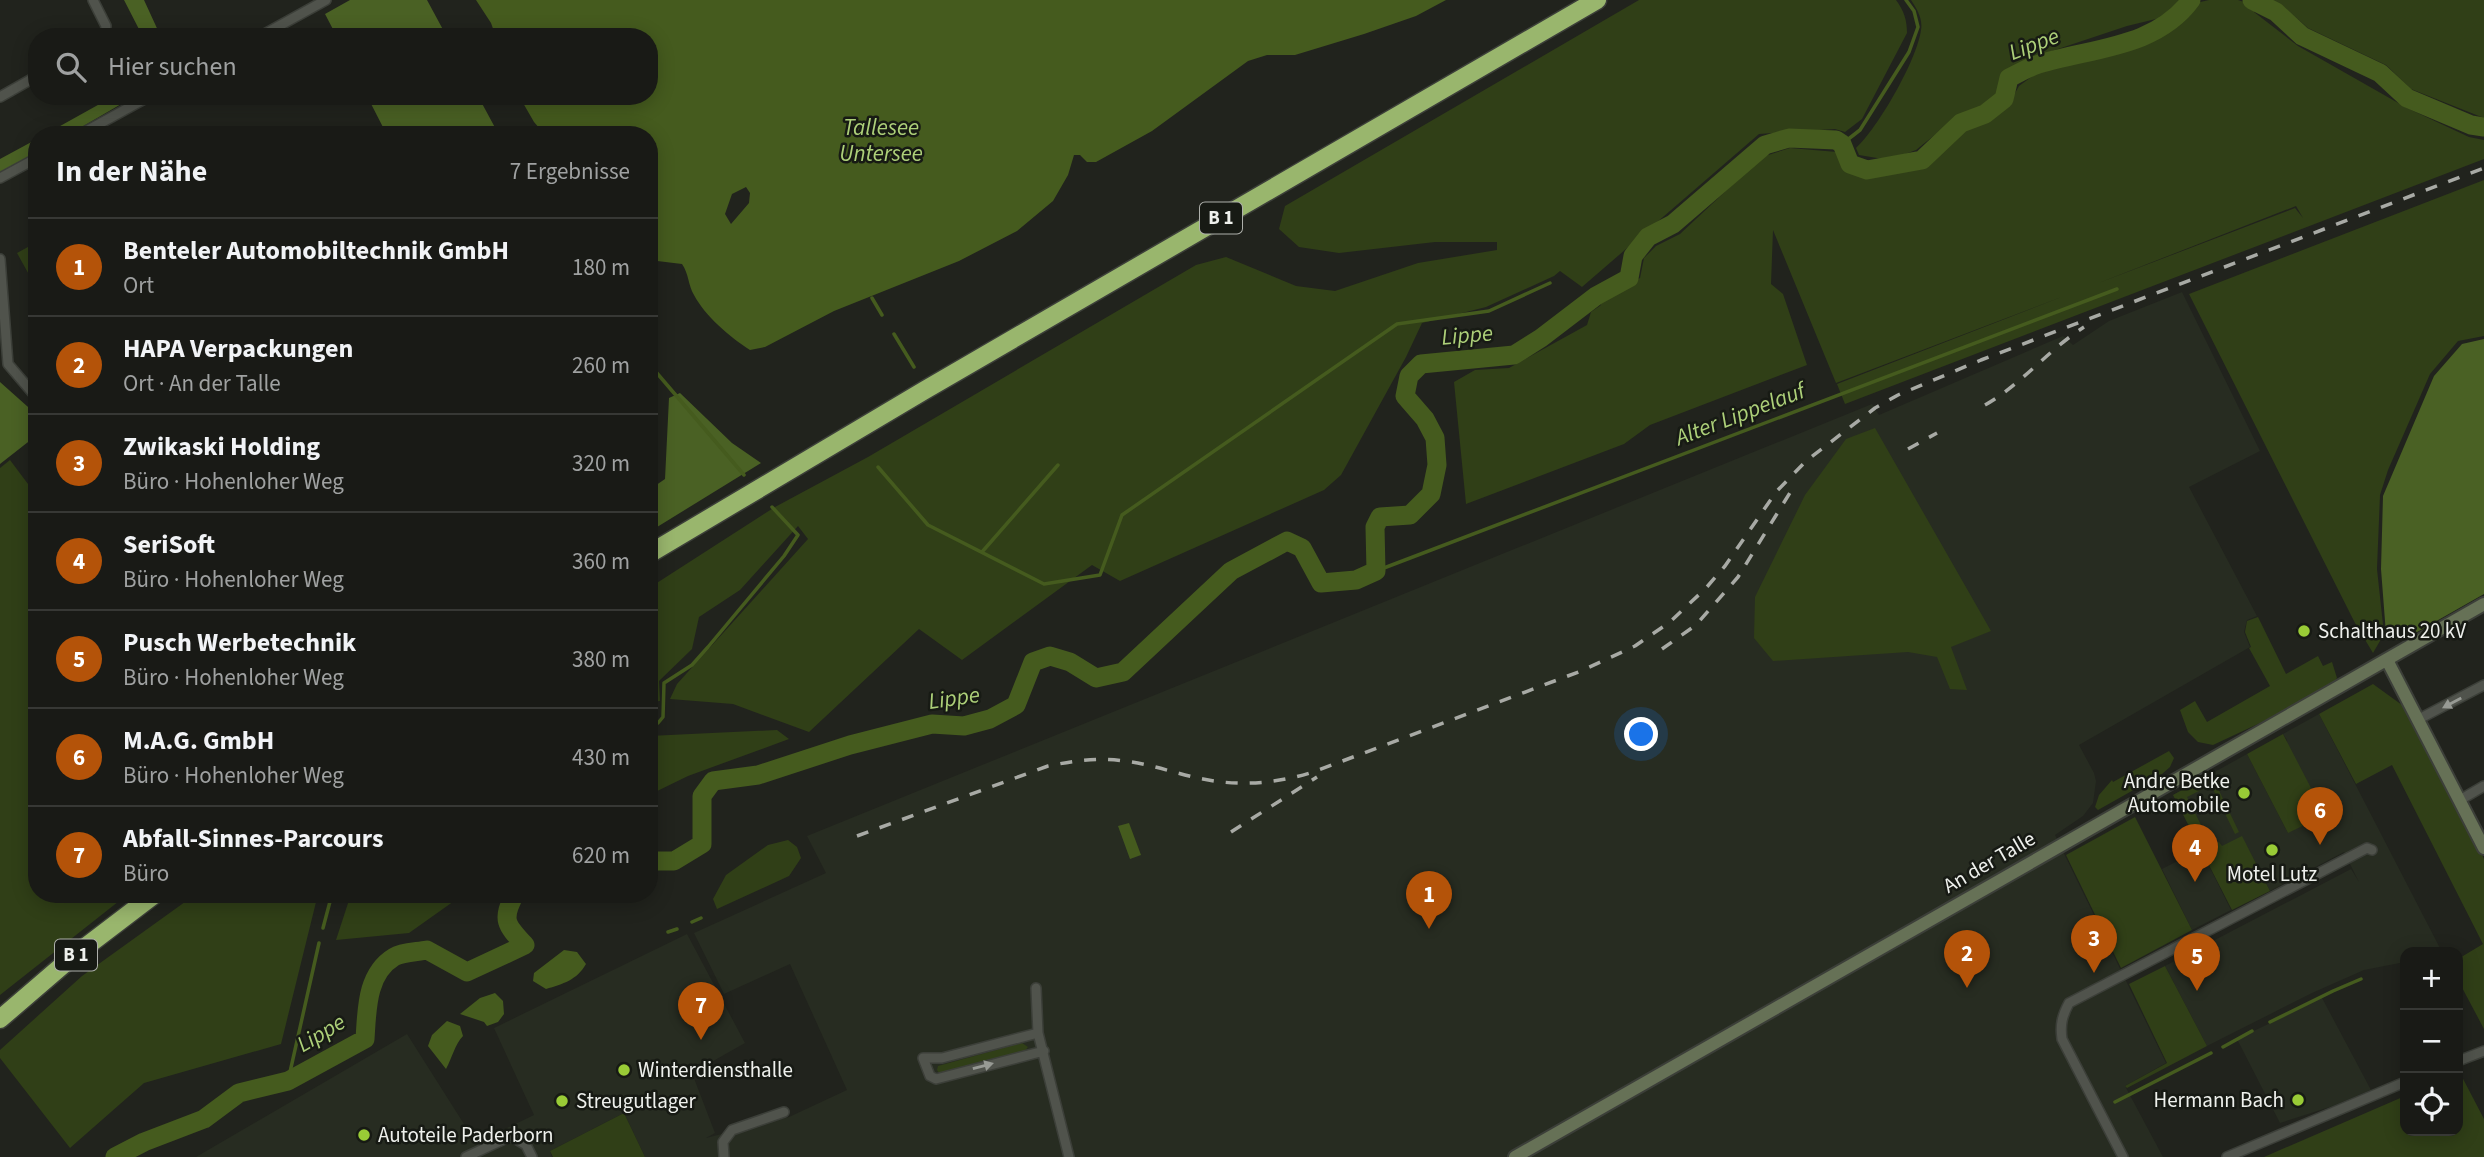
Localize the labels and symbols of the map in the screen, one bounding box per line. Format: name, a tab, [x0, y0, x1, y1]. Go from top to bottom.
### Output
water label: Lippe	[2004, 19, 2064, 69]
water label: Tallesee Untersee	[839, 111, 923, 170]
road number: B 1	[1200, 202, 1242, 233]
water label: Lippe	[1440, 316, 1494, 354]
water label: Alter Lippelauf	[1669, 373, 1813, 455]
place label: Schalthaus 20 kV	[2318, 616, 2466, 646]
marker: Schalthaus 20 kV	[2296, 623, 2312, 639]
water label: Lippe	[926, 678, 982, 718]
one-way arrow	[2442, 697, 2462, 709]
your location	[1624, 717, 1658, 751]
place label: Andre Betke Automobile	[2124, 766, 2230, 820]
marker: Andre Betke Automobile	[2236, 785, 2252, 801]
pin: 6	[2297, 787, 2343, 845]
street label: An der Talle	[1937, 823, 2041, 901]
pin: 4	[2172, 824, 2218, 882]
marker: Motel Lutz	[2264, 842, 2280, 858]
place label: Motel Lutz	[2227, 859, 2317, 889]
pin: 1	[1406, 871, 1452, 929]
pin: 3	[2071, 915, 2117, 973]
pin: 2	[1944, 930, 1990, 988]
pin: 5	[2174, 933, 2220, 991]
road number: B 1	[55, 939, 97, 970]
pin: 7	[678, 982, 724, 1040]
water label: Lippe	[290, 1006, 352, 1060]
place label: Winterdiensthalle	[638, 1055, 793, 1085]
one-way arrow	[973, 1061, 994, 1071]
marker: Winterdiensthalle	[616, 1062, 632, 1078]
place label: Hermann Bach	[2154, 1085, 2284, 1115]
place label: Streugutlager	[576, 1086, 696, 1116]
marker: Hermann Bach	[2290, 1092, 2306, 1108]
marker: Streugutlager	[554, 1093, 570, 1109]
place label: Autoteile Paderborn	[378, 1120, 554, 1150]
marker: Autoteile Paderborn	[356, 1127, 372, 1143]

